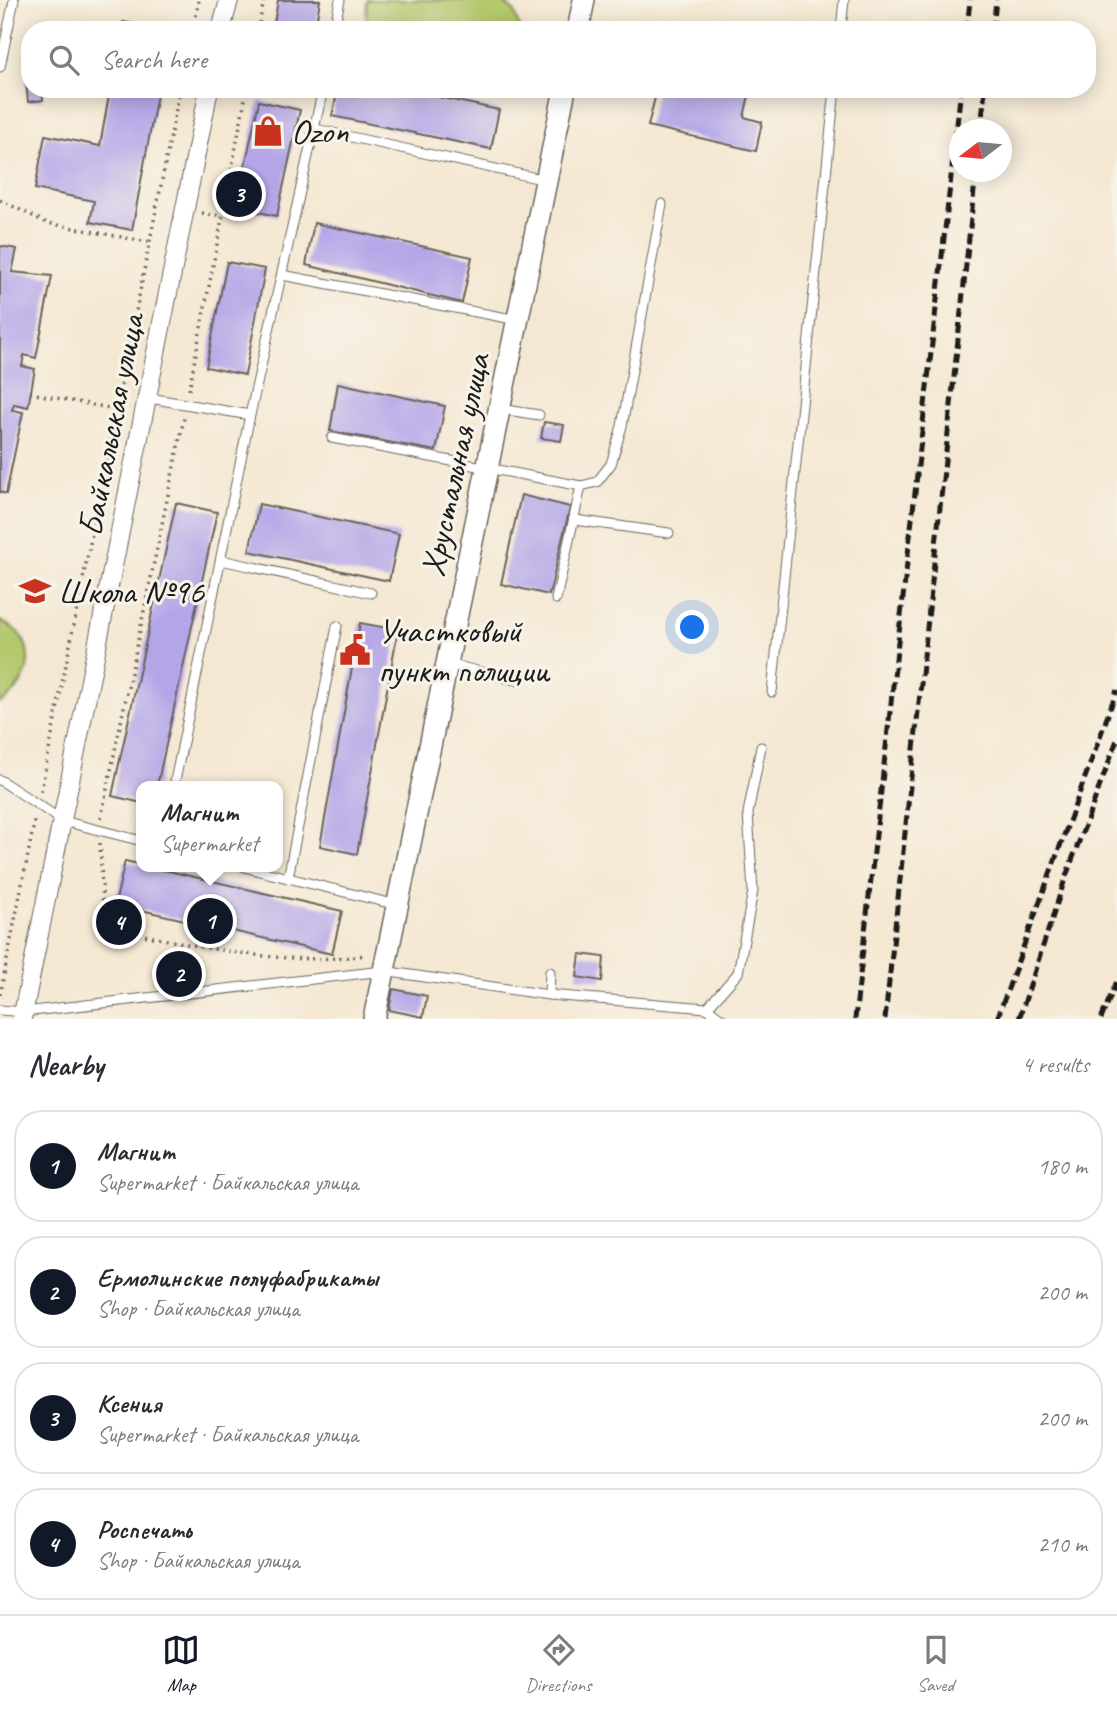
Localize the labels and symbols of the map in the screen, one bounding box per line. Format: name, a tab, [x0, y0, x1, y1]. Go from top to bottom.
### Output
place label: Ozon	[291, 109, 349, 154]
shop icon: Ozon	[251, 114, 285, 148]
north arrow	[949, 119, 1012, 182]
pin: 3	[216, 168, 262, 220]
street label: Байкальская улица	[67, 308, 155, 540]
street label: Хрустальная улица	[410, 347, 501, 580]
place label: Школа №96	[58, 569, 205, 614]
school or university icon: Школа №96	[18, 574, 52, 608]
place label: Участковый пункт полиции	[378, 608, 551, 693]
your location	[675, 610, 709, 644]
public building icon: Участковый пункт полиции	[338, 633, 372, 667]
pin: 1	[187, 895, 233, 947]
pin: 4	[96, 896, 142, 948]
pin: 2	[156, 948, 202, 1000]

